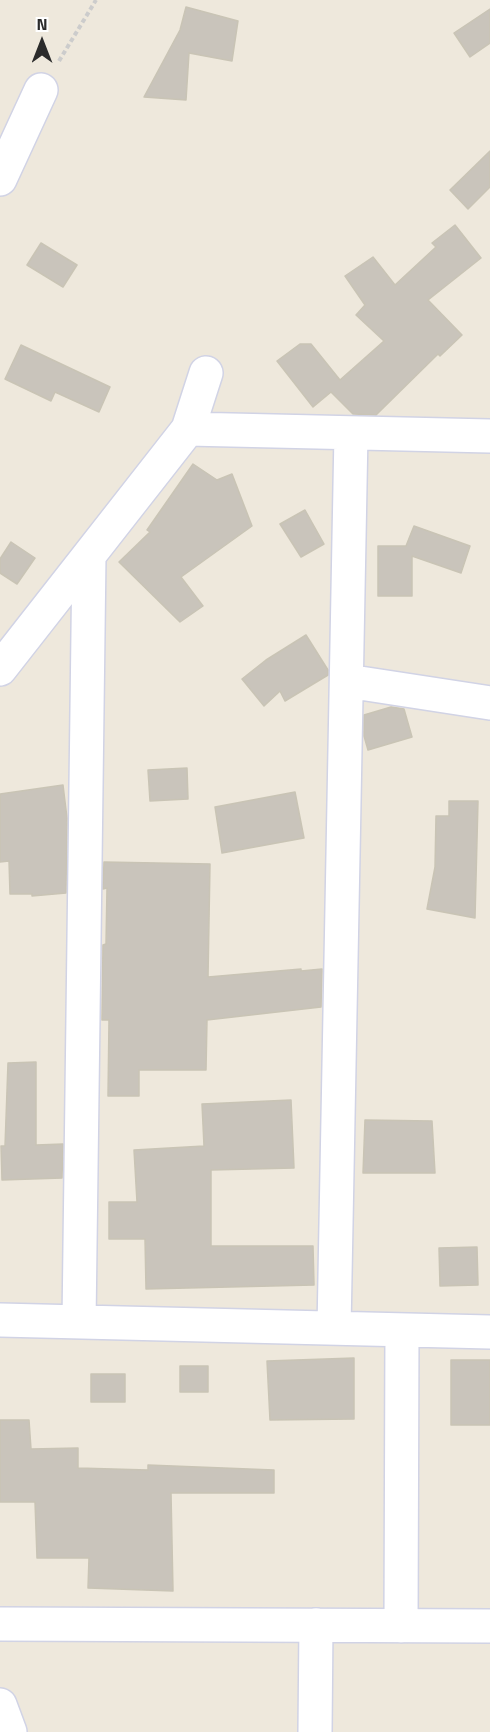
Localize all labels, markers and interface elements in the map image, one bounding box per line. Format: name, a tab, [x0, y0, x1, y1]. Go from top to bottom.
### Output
north arrow	[12, 12, 72, 72]
text: N	[36, 12, 48, 36]

